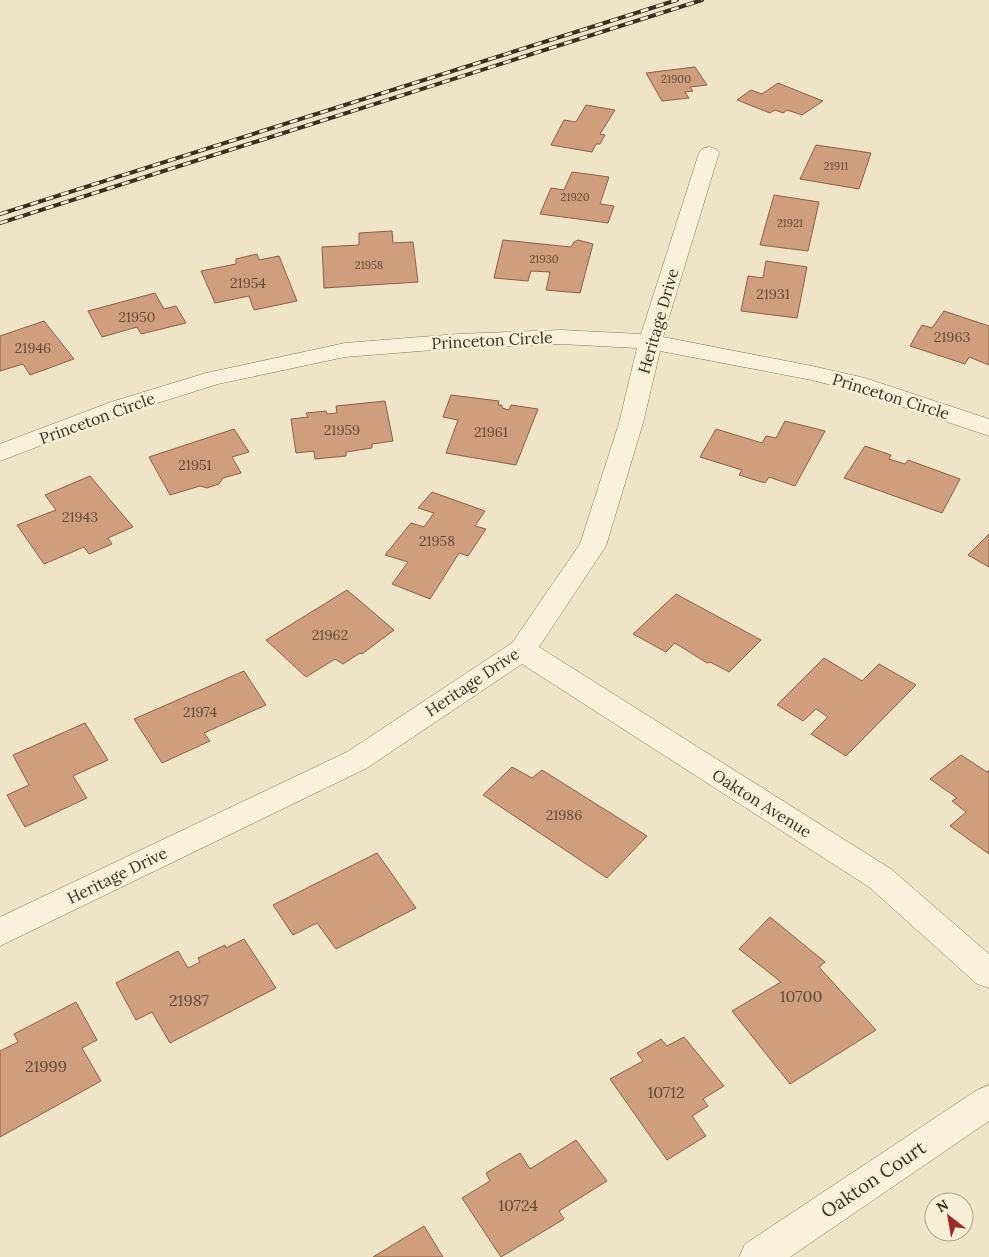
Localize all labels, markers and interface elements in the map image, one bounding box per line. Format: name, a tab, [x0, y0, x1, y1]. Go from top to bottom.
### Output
house number: 21900	[661, 72, 691, 86]
house number: 21911	[824, 159, 848, 173]
house number: 21920	[560, 190, 590, 204]
house number: 21921	[777, 216, 803, 230]
house number: 21930	[529, 252, 559, 266]
house number: 21958	[355, 258, 383, 272]
street label: Heritage Drive	[633, 266, 683, 376]
house number: 21954	[230, 274, 266, 292]
house number: 21931	[756, 285, 790, 303]
house number: 21950	[118, 308, 156, 326]
street label: Princeton Circle	[431, 327, 553, 353]
house number: 21963	[934, 328, 970, 346]
house number: 21946	[15, 339, 51, 357]
street label: Princeton Circle	[830, 369, 952, 423]
street label: Princeton Circle	[37, 388, 158, 448]
house number: 21959	[324, 421, 360, 439]
house number: 21961	[474, 423, 508, 441]
house number: 21951	[178, 456, 212, 474]
house number: 21943	[62, 508, 98, 526]
house number: 21958	[419, 532, 455, 550]
house number: 21962	[312, 626, 348, 644]
street label: Heritage Drive	[421, 643, 523, 721]
house number: 21974	[183, 703, 218, 721]
street label: Oakton Avenue	[709, 764, 816, 842]
house number: 21986	[546, 806, 582, 824]
street label: Heritage Drive	[64, 842, 170, 908]
house number: 10700	[780, 986, 822, 1006]
house number: 21987	[169, 990, 210, 1010]
house number: 21999	[25, 1056, 67, 1076]
house number: 10712	[647, 1082, 685, 1102]
street label: Oakton Court	[816, 1135, 931, 1223]
north arrow	[924, 1192, 974, 1242]
house number: 10724	[498, 1195, 538, 1215]
text: N	[933, 1195, 952, 1216]

